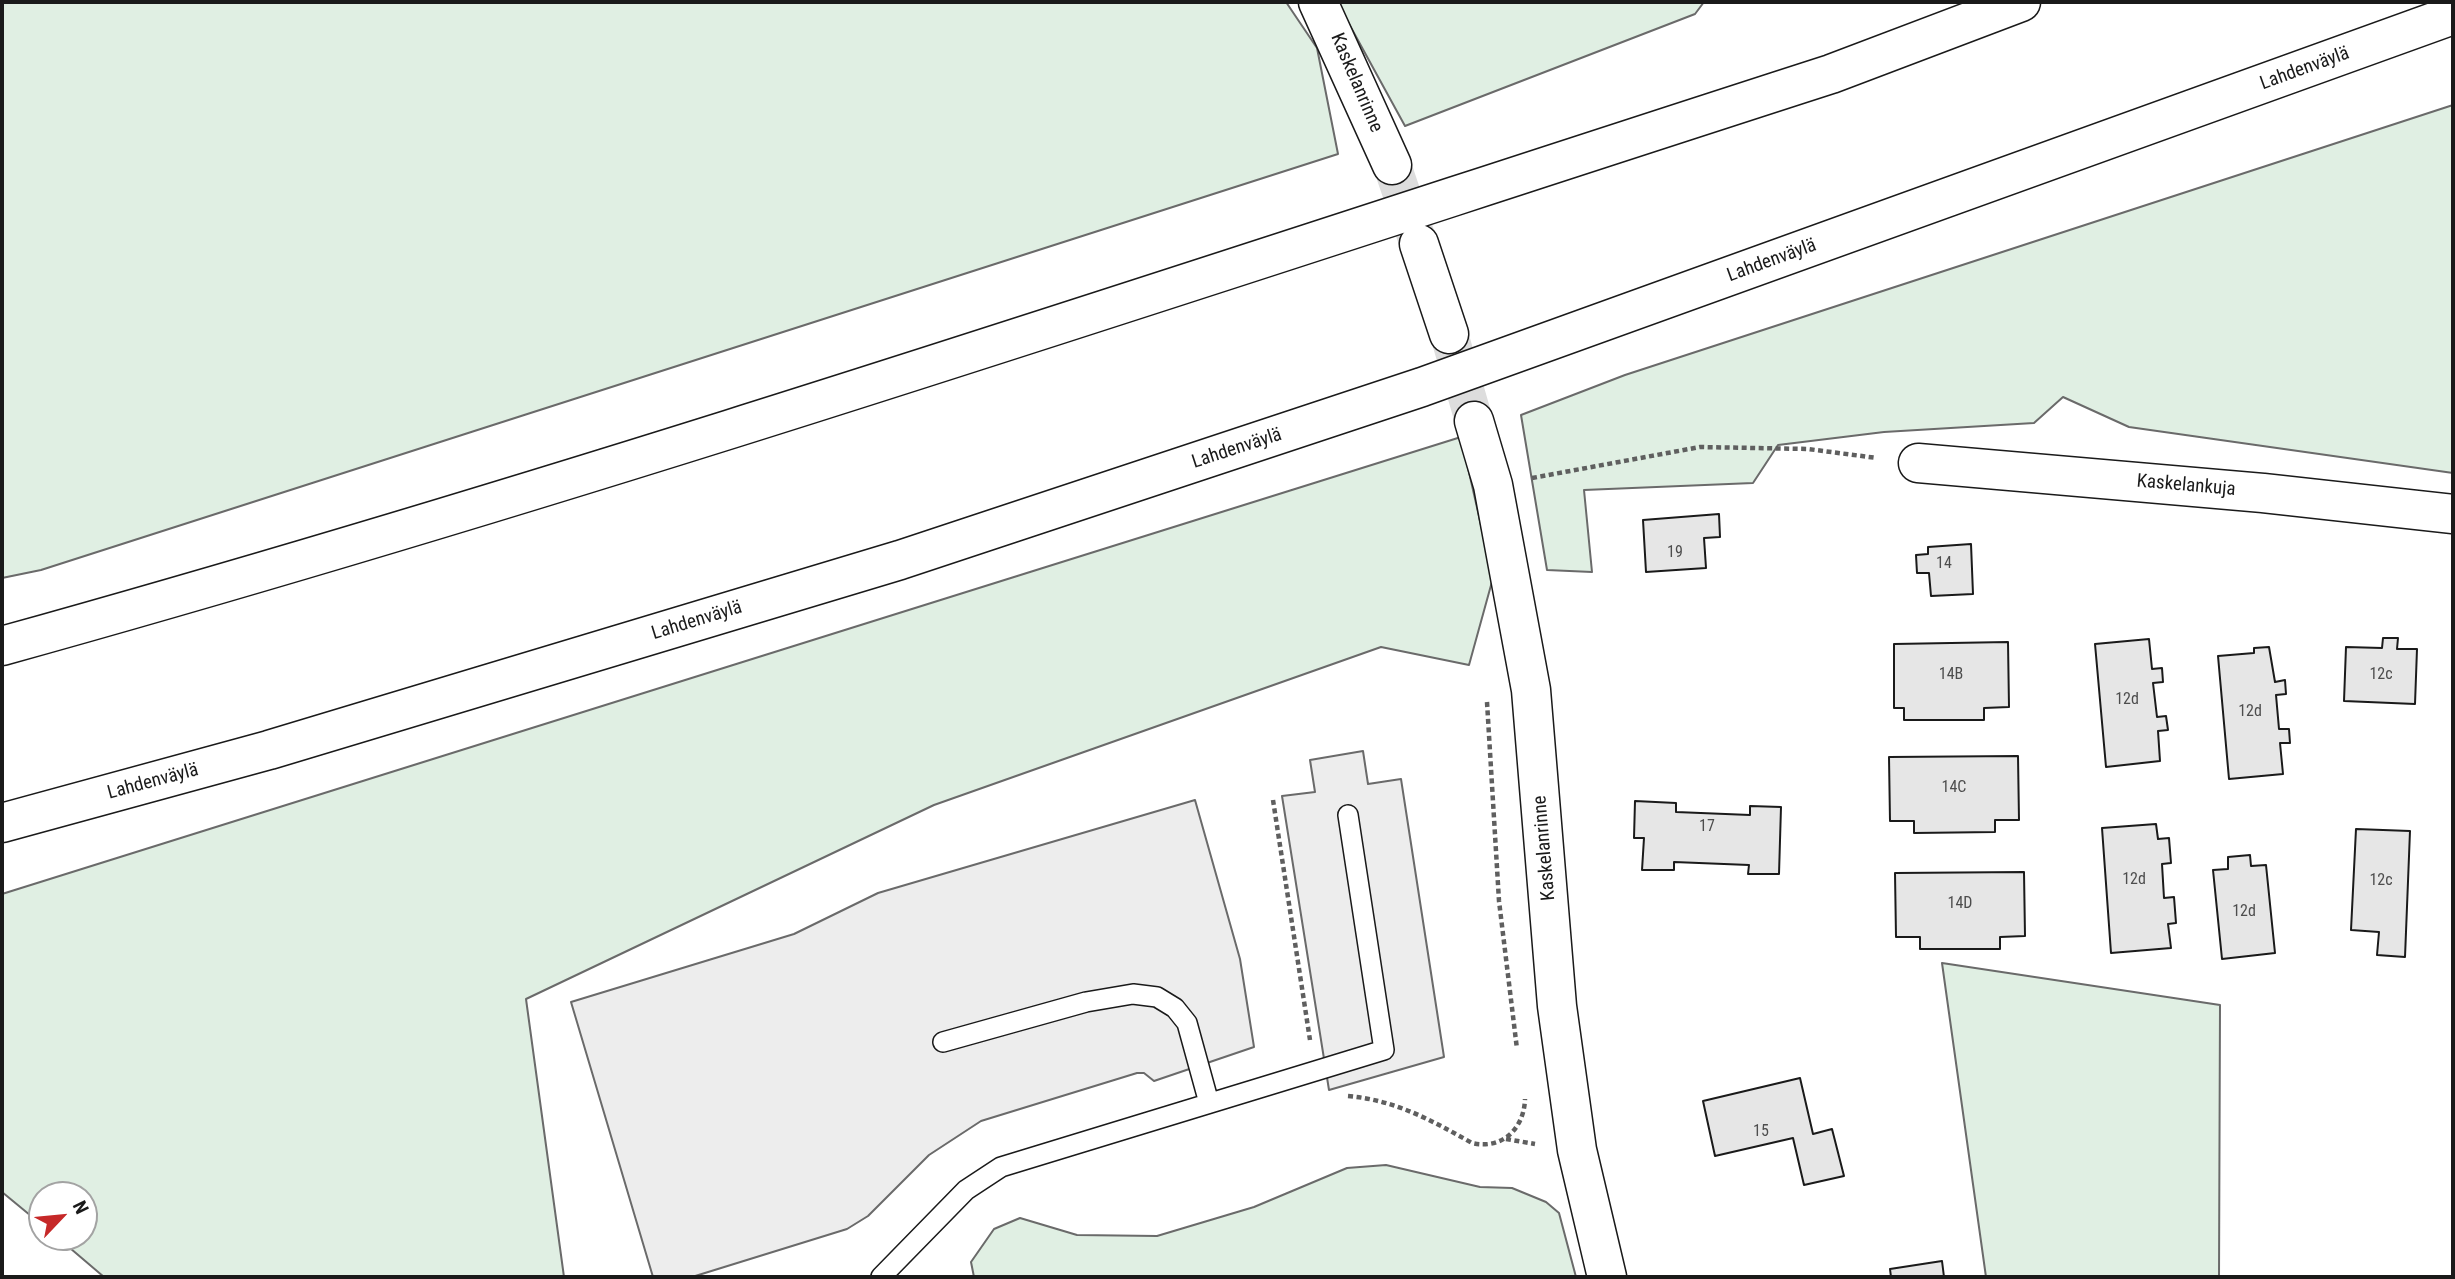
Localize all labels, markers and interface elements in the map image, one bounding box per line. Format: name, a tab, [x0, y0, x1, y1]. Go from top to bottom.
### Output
street label: Kaskelanrinne	[1325, 30, 1387, 136]
street label: Lahdenväylä	[2257, 42, 2353, 96]
street label: Lahdenväylä	[1724, 234, 1820, 288]
street label: Lahdenväylä	[1189, 424, 1285, 474]
street label: Kaskelankuja	[2136, 470, 2236, 502]
house number: 19	[1667, 543, 1683, 563]
house number: 14	[1936, 554, 1952, 574]
street label: Lahdenväylä	[649, 596, 745, 646]
house number: 14B	[1939, 665, 1963, 685]
house number: 12c	[2369, 665, 2393, 685]
house number: 12d	[2115, 690, 2139, 710]
house number: 12d	[2238, 702, 2262, 722]
street label: Lahdenväylä	[105, 759, 201, 805]
house number: 14C	[1942, 778, 1966, 798]
street label: Kaskelanrinne	[1529, 794, 1561, 902]
house number: 17	[1699, 817, 1715, 837]
house number: 12d	[2122, 870, 2146, 890]
house number: 12c	[2369, 871, 2393, 891]
house number: 14D	[1948, 894, 1972, 914]
house number: 12d	[2232, 902, 2256, 922]
house number: 15	[1753, 1122, 1769, 1142]
north arrow	[28, 1181, 98, 1251]
text: N	[68, 1197, 93, 1218]

